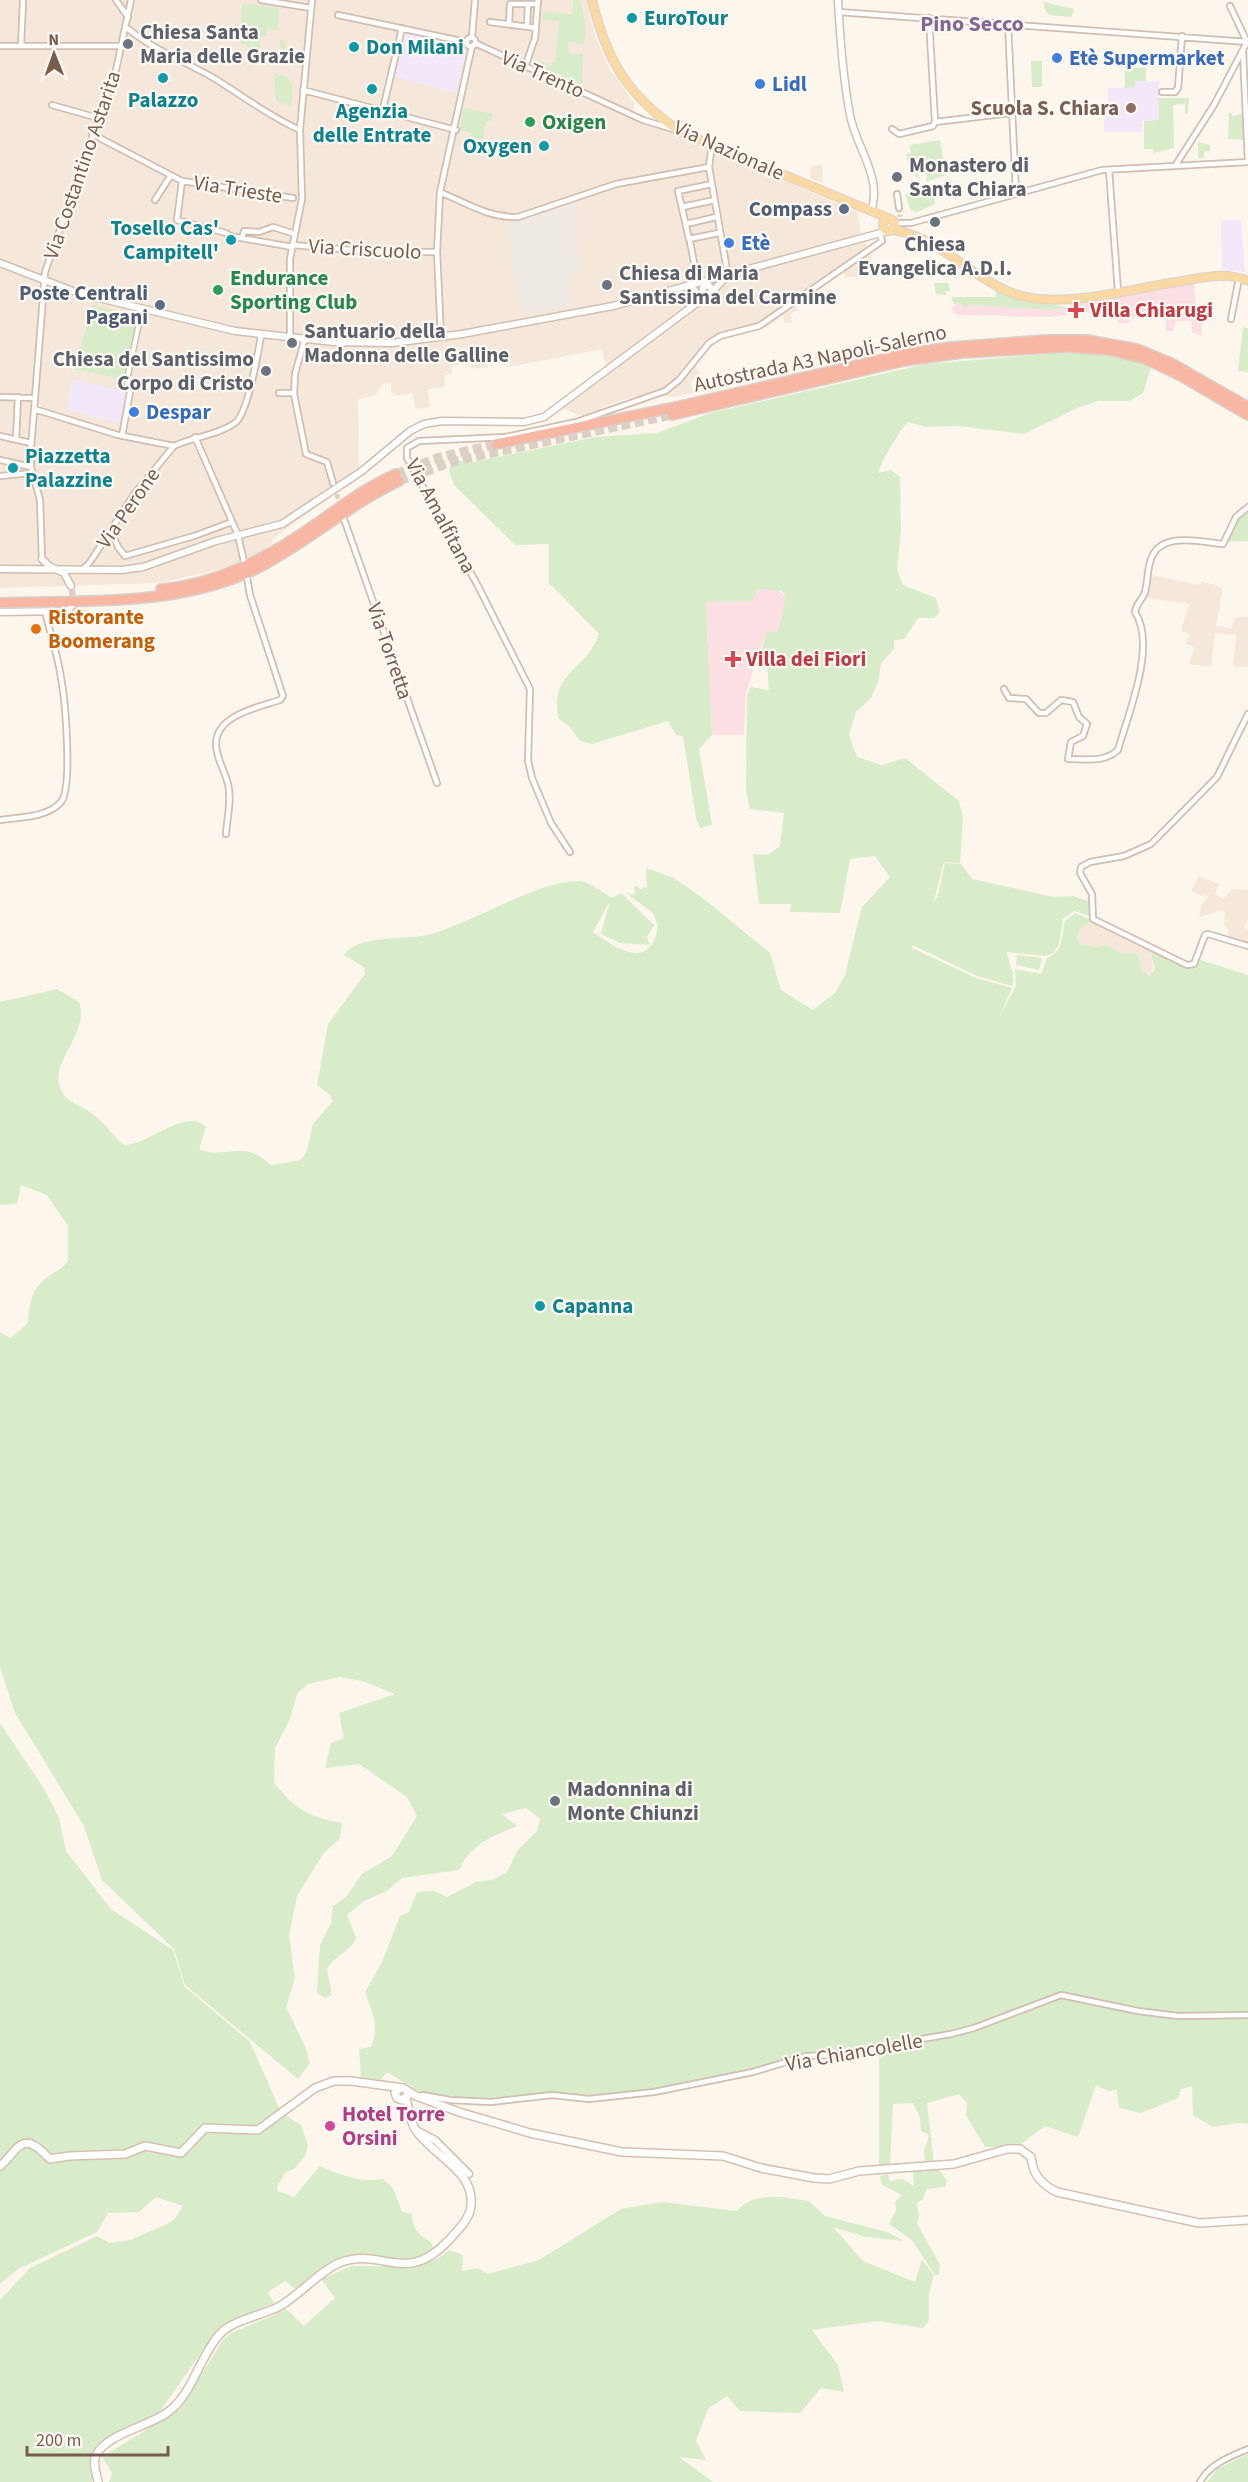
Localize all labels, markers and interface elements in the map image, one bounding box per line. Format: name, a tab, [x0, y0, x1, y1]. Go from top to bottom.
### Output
place label: EuroTour	[644, 3, 729, 33]
district label: Pino Secco	[920, 8, 1024, 40]
marker: EuroTour	[625, 11, 639, 25]
place label: Chiesa Santa Maria delle Grazie	[140, 17, 305, 71]
north arrow	[24, 24, 84, 84]
text: N	[48, 29, 59, 51]
place label: Don Milani	[366, 32, 464, 62]
marker: Chiesa Santa Maria delle Grazie	[121, 37, 135, 51]
marker: Don Milani	[347, 40, 361, 54]
street label: Via Trento	[497, 42, 589, 106]
place label: Etè Supermarket	[1069, 43, 1225, 73]
marker: Etè Supermarket	[1050, 51, 1064, 65]
street label: Via Costantino Astarita	[36, 67, 128, 263]
place label: Lidl	[772, 69, 807, 99]
marker: Palazzo	[156, 71, 170, 85]
marker: Lidl	[753, 77, 767, 91]
marker: Agenzia delle Entrate	[365, 82, 379, 96]
place label: Palazzo	[128, 85, 198, 115]
place label: Scuola S. Chiara	[971, 93, 1119, 123]
place label: Agenzia delle Entrate	[313, 96, 431, 150]
marker: Scuola S. Chiara	[1124, 101, 1138, 115]
place label: Oxigen	[542, 107, 606, 137]
street label: Via Nazionale	[669, 112, 789, 188]
marker: Oxigen	[523, 115, 537, 129]
place label: Oxygen	[463, 131, 532, 161]
marker: Oxygen	[537, 139, 551, 153]
place label: Monastero di Santa Chiara	[909, 150, 1029, 204]
street label: Via Trieste	[191, 167, 285, 211]
marker: Monastero di Santa Chiara	[890, 170, 904, 184]
place label: Compass	[749, 194, 832, 224]
marker: Compass	[837, 202, 851, 216]
place label: Tosello Cas' Campitell'	[110, 213, 219, 267]
marker: Chiesa Evangelica A.D.I.	[928, 215, 942, 229]
place label: Etè	[741, 228, 771, 258]
place label: Chiesa Evangelica A.D.I.	[858, 229, 1012, 283]
street label: Via Criscuolo	[308, 231, 422, 267]
marker: Tosello Cas' Campitell'	[224, 233, 238, 247]
marker: Etè	[722, 236, 736, 250]
place label: Chiesa di Maria Santissima del Carmine	[619, 258, 837, 312]
place label: Endurance Sporting Club	[230, 263, 357, 317]
place label: Poste Centrali Pagani	[19, 278, 148, 332]
marker: Chiesa di Maria Santissima del Carmine	[600, 278, 614, 292]
marker: Endurance Sporting Club	[211, 283, 225, 297]
place label: Villa Chiarugi	[1089, 295, 1213, 325]
marker: Poste Centrali Pagani	[153, 298, 167, 312]
marker: Villa Chiarugi	[1067, 301, 1085, 319]
place label: Santuario della Madonna delle Galline	[304, 316, 509, 370]
street label: Autostrada A3 Napoli-Salerno	[691, 317, 949, 399]
marker: Santuario della Madonna delle Galline	[285, 336, 299, 350]
place label: Chiesa del Santissimo Corpo di Cristo	[53, 344, 254, 398]
marker: Chiesa del Santissimo Corpo di Cristo	[259, 364, 273, 378]
place label: Despar	[146, 397, 211, 427]
marker: Despar	[127, 405, 141, 419]
place label: Piazzetta Palazzine	[25, 441, 113, 495]
street label: Via Amalfitana	[398, 453, 484, 579]
marker: Piazzetta Palazzine	[6, 461, 20, 475]
street label: Via Perone	[89, 461, 167, 555]
street label: Via Torretta	[359, 599, 421, 703]
place label: Ristorante Boomerang	[48, 602, 155, 656]
marker: Ristorante Boomerang	[29, 622, 43, 636]
place label: Villa dei Fiori	[745, 644, 866, 674]
marker: Villa dei Fiori	[724, 650, 742, 668]
place label: Capanna	[552, 1291, 633, 1321]
marker: Capanna	[533, 1299, 547, 1313]
place label: Madonnina di Monte Chiunzi	[567, 1774, 699, 1828]
marker: Madonnina di Monte Chiunzi	[548, 1794, 562, 1808]
street label: Via Chiancolelle	[783, 2025, 925, 2079]
place label: Hotel Torre Orsini	[342, 2099, 445, 2153]
marker: Hotel Torre Orsini	[323, 2119, 337, 2133]
scale bar	[27, 2419, 168, 2457]
text: 200 m	[36, 2428, 81, 2453]

